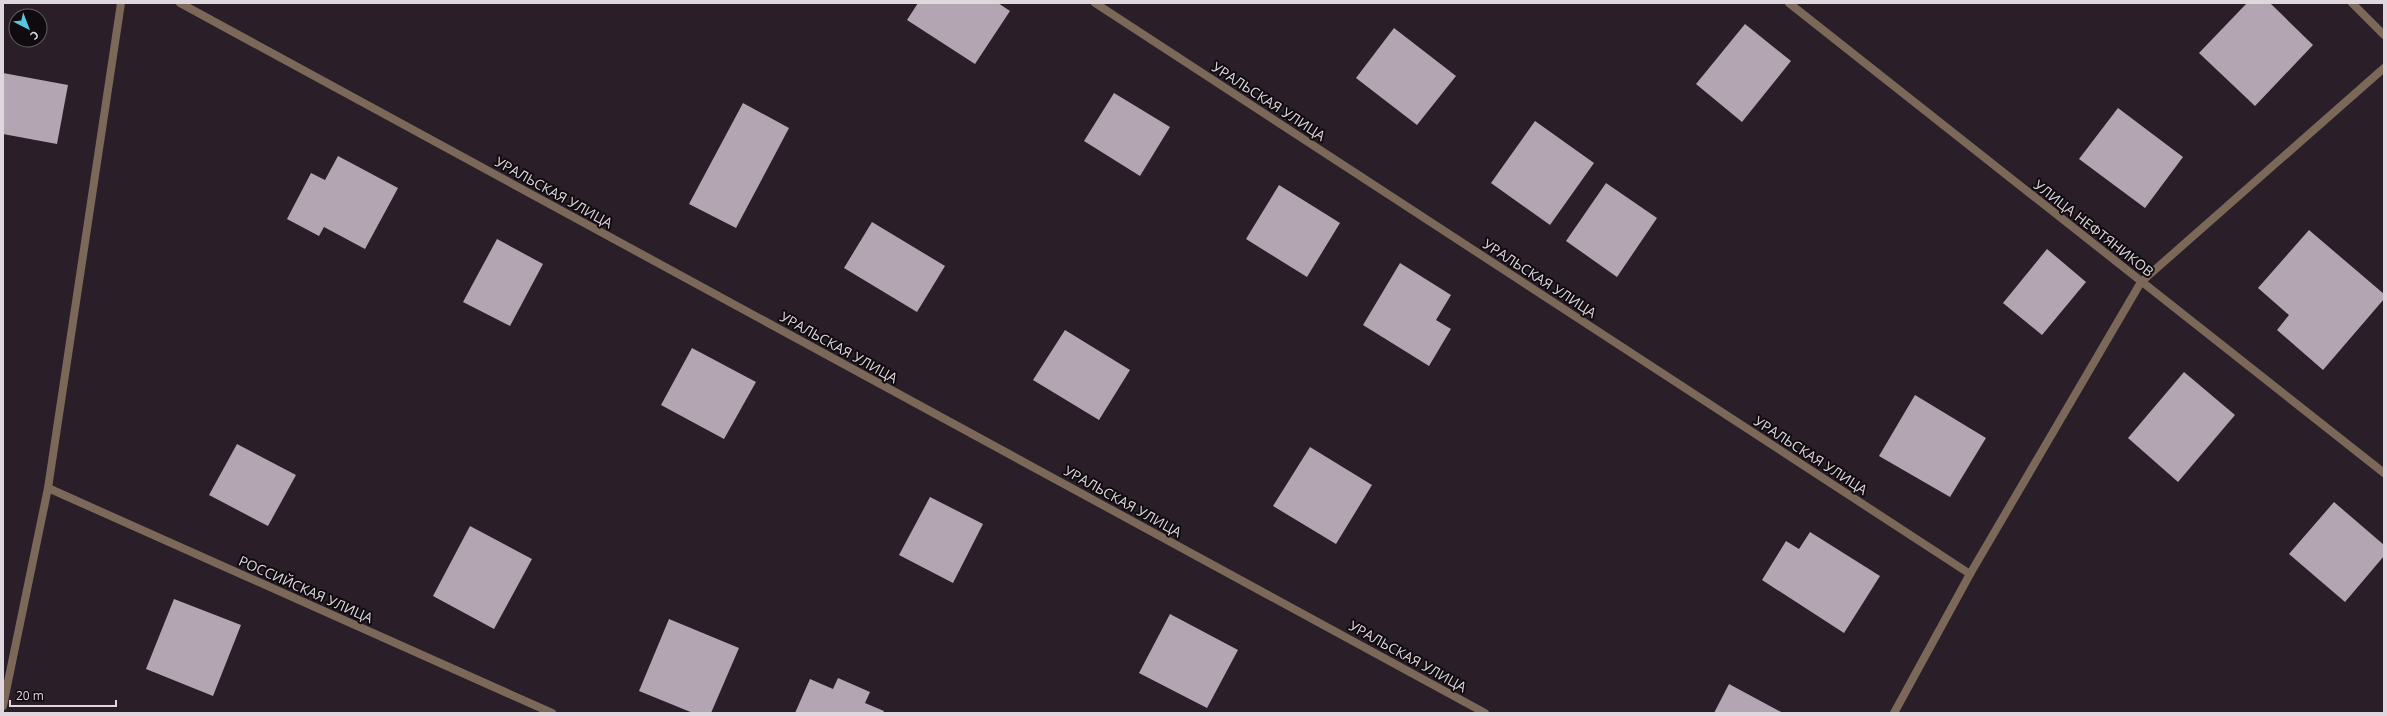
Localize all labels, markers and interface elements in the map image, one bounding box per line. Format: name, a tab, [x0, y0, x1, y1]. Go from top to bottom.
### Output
north arrow	[8, 8, 48, 48]
text: С	[27, 28, 43, 44]
street label: УРАЛЬСКАЯ УЛИЦА	[1209, 57, 1329, 145]
street label: УРАЛЬСКАЯ УЛИЦА	[492, 152, 616, 232]
street label: УЛИЦА НЕФТЯНИКОВ	[2030, 175, 2158, 281]
street label: УРАЛЬСКАЯ УЛИЦА	[1480, 234, 1600, 322]
street label: УРАЛЬСКАЯ УЛИЦА	[777, 307, 901, 387]
street label: УРАЛЬСКАЯ УЛИЦА	[1751, 411, 1871, 499]
street label: УРАЛЬСКАЯ УЛИЦА	[1061, 461, 1185, 541]
street label: РОССИЙСКАЯ УЛИЦА	[236, 551, 376, 627]
street label: УРАЛЬСКАЯ УЛИЦА	[1346, 616, 1470, 696]
scale bar	[10, 682, 116, 708]
text: 20 m	[16, 687, 44, 704]

